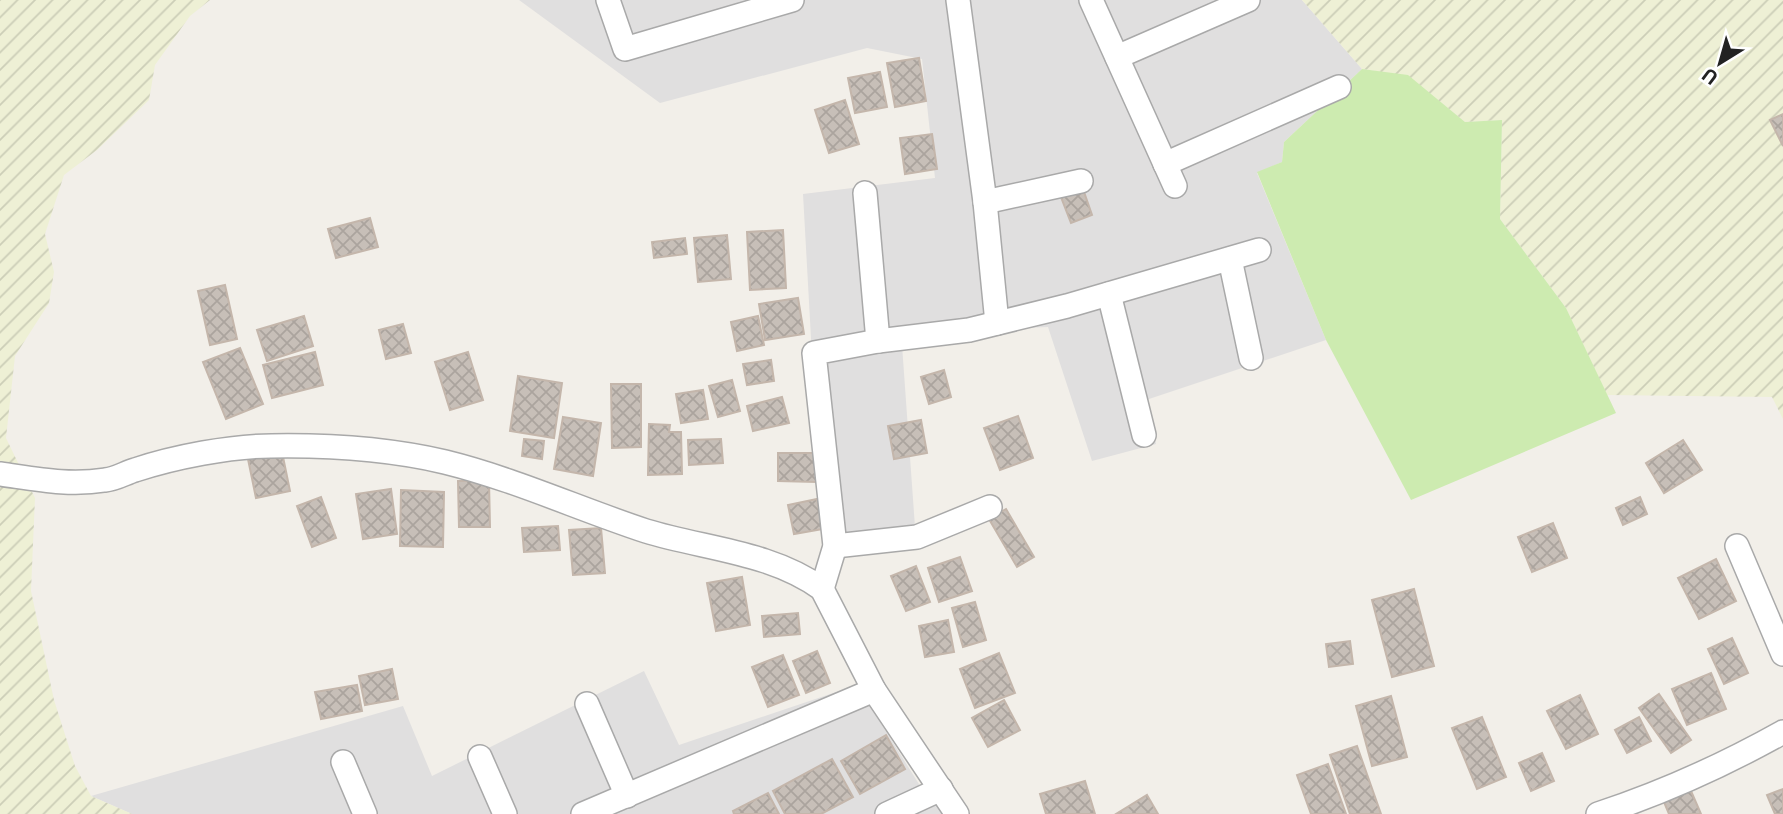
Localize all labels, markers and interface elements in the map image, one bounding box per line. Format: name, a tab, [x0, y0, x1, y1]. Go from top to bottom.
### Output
north arrow	[1685, 28, 1755, 98]
text: U	[1696, 62, 1723, 91]

